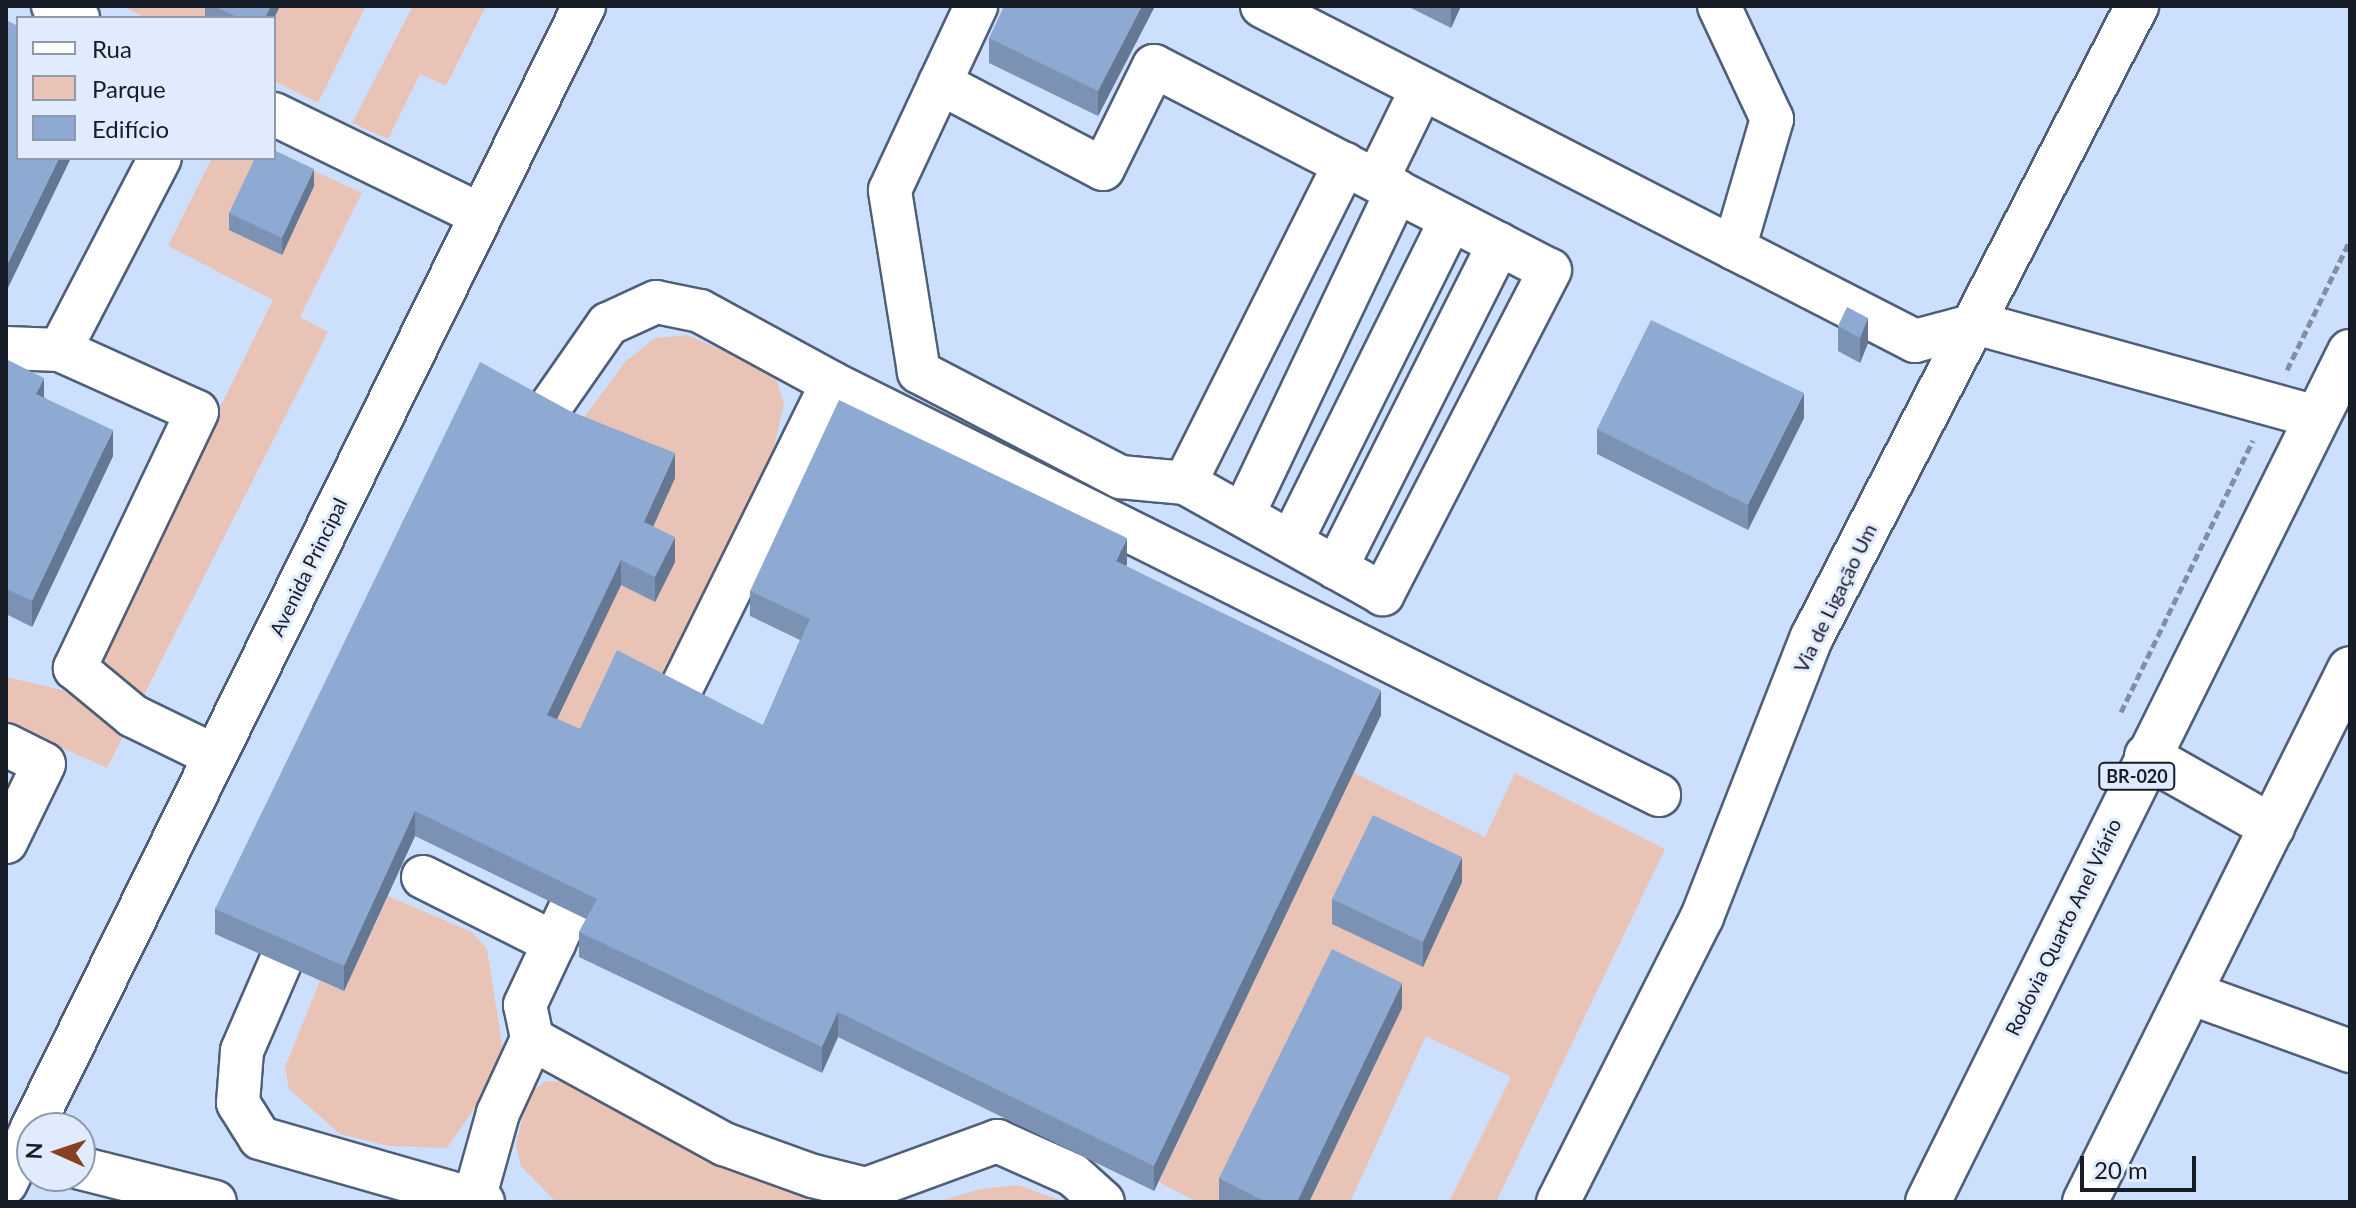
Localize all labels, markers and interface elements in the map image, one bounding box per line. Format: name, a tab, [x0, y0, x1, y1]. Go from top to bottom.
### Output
legend	[16, 16, 276, 160]
text: Rua	[92, 34, 132, 63]
text: Parque	[92, 74, 166, 103]
text: Edifício	[92, 114, 169, 143]
street label: Avenida Principal	[264, 494, 352, 640]
street label: Via de Ligação Um	[1789, 520, 1881, 676]
road number: BR-020	[2097, 762, 2177, 790]
street label: Rodovia Quarto Anel Viário	[2000, 814, 2126, 1040]
north arrow	[16, 1112, 96, 1192]
scale bar	[2084, 1140, 2200, 1190]
text: N	[20, 1142, 47, 1160]
text: 20 m	[2094, 1155, 2148, 1184]

